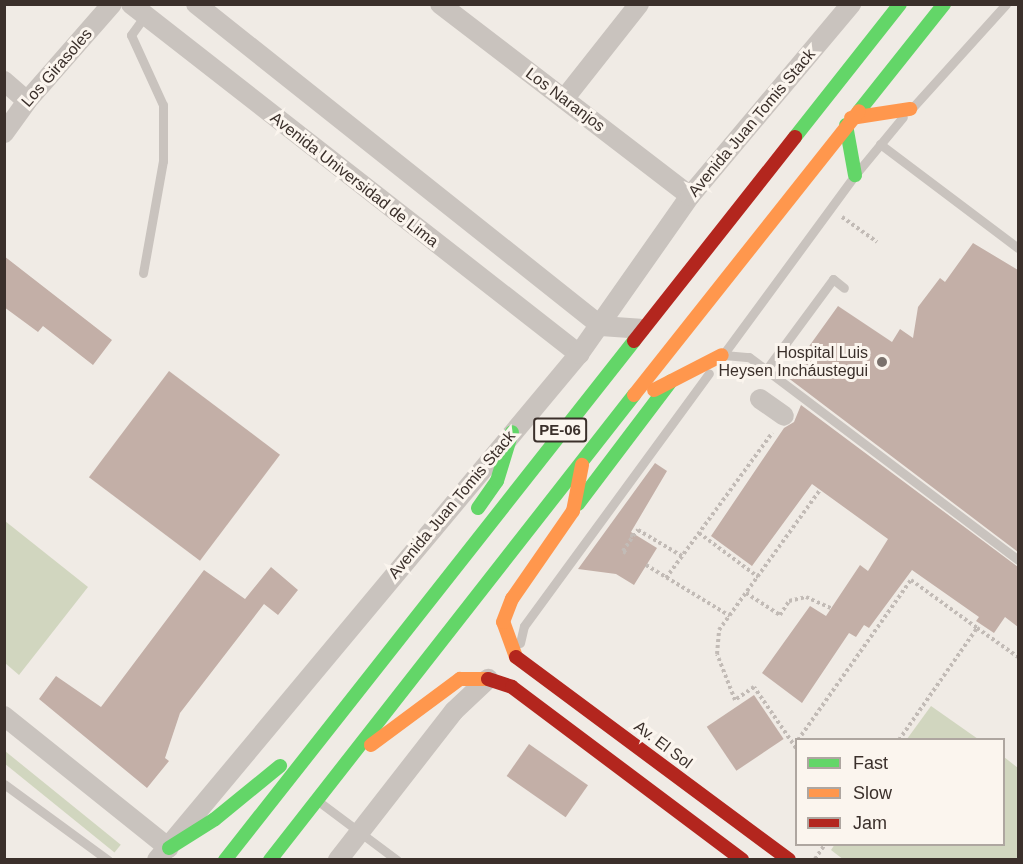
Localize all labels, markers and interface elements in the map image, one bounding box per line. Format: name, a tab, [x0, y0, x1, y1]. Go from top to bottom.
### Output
street label: Los Girasoles	[18, 25, 96, 111]
street label: Avenida Juan Tomis Stack	[684, 45, 820, 201]
street label: Los Naranjos	[522, 64, 608, 136]
street label: Avenida Universidad de Lima	[266, 108, 442, 252]
place label: Hospital Luis Heysen Incháustegui	[719, 343, 868, 381]
marker: Hospital Luis Heysen Incháustegui	[873, 353, 891, 371]
road number: PE-06	[533, 418, 587, 442]
street label: Avenida Juan Tomis Stack	[384, 427, 520, 583]
street label: Av. El Sol	[630, 717, 696, 773]
legend	[795, 738, 1005, 846]
text: Fast	[853, 753, 888, 773]
text: Slow	[853, 783, 892, 803]
text: Jam	[853, 813, 887, 833]

